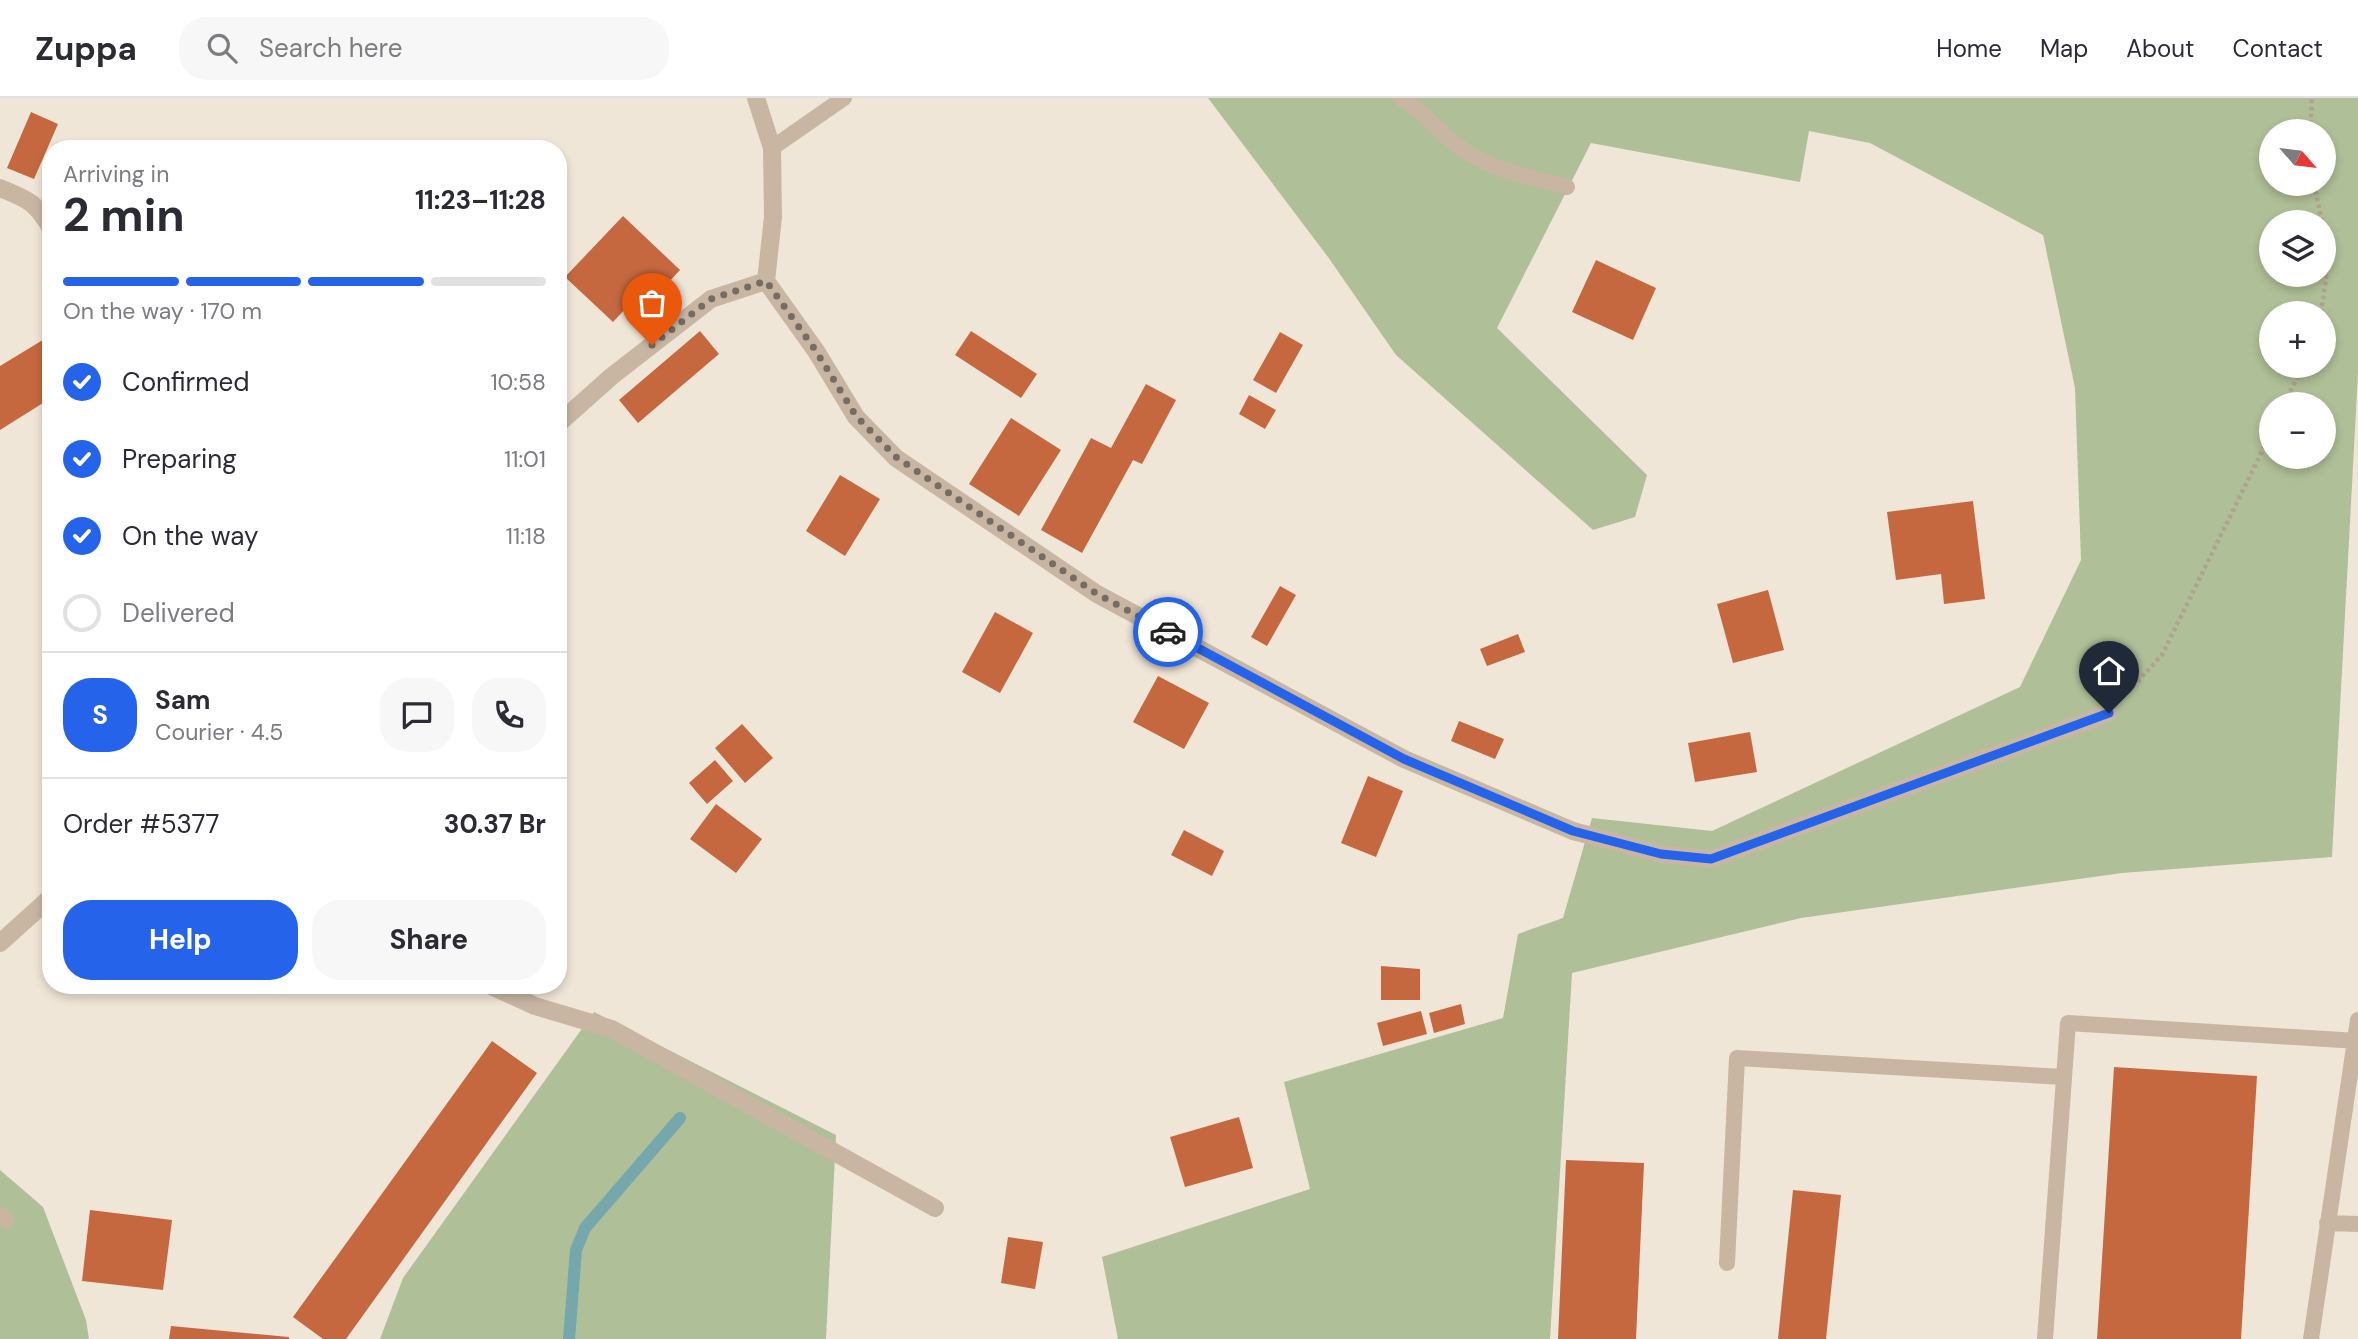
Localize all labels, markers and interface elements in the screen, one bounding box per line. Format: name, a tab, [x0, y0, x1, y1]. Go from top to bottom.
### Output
search box	[179, 17, 669, 80]
text: Zuppa	[35, 27, 137, 70]
icon: search	[203, 29, 241, 67]
text: Search here	[259, 31, 402, 65]
text: Home	[1936, 33, 2002, 64]
text: Map	[2040, 33, 2088, 64]
text: About	[2126, 33, 2195, 64]
text: Contact	[2233, 33, 2323, 64]
north arrow	[2259, 119, 2336, 196]
map controls	[2259, 119, 2336, 469]
text: Arriving in	[63, 159, 169, 189]
text: 11:23–11:28	[415, 183, 546, 217]
text: 2 min	[63, 185, 185, 245]
button: layers	[2259, 210, 2336, 287]
pin	[622, 273, 682, 345]
icon: bag	[633, 284, 671, 322]
text: On the way · 170 m	[63, 296, 262, 326]
button: +	[2259, 301, 2336, 378]
icon: check	[63, 363, 101, 401]
text: Confirmed	[122, 365, 249, 399]
text: 10:58	[490, 367, 546, 397]
button: −	[2259, 392, 2336, 469]
icon: check	[63, 440, 101, 478]
text: Preparing	[122, 442, 237, 476]
text: 11:01	[504, 444, 546, 474]
icon: check	[63, 517, 101, 555]
text: On the way	[122, 519, 258, 553]
text: 11:18	[506, 521, 546, 551]
text: Delivered	[122, 596, 235, 630]
courier	[1133, 597, 1203, 667]
icon: car	[1149, 613, 1187, 651]
pin	[2079, 641, 2139, 713]
icon: home	[2090, 652, 2128, 690]
button: chat	[380, 678, 454, 752]
button: phone	[472, 678, 546, 752]
text: Sam	[155, 683, 210, 717]
text: S	[92, 698, 108, 732]
text: Courier · 4.5	[155, 717, 283, 747]
text: Order #5377	[63, 807, 219, 841]
text: 30.37 Br	[444, 807, 546, 841]
button: Help	[63, 900, 298, 980]
button: Share	[312, 900, 546, 980]

